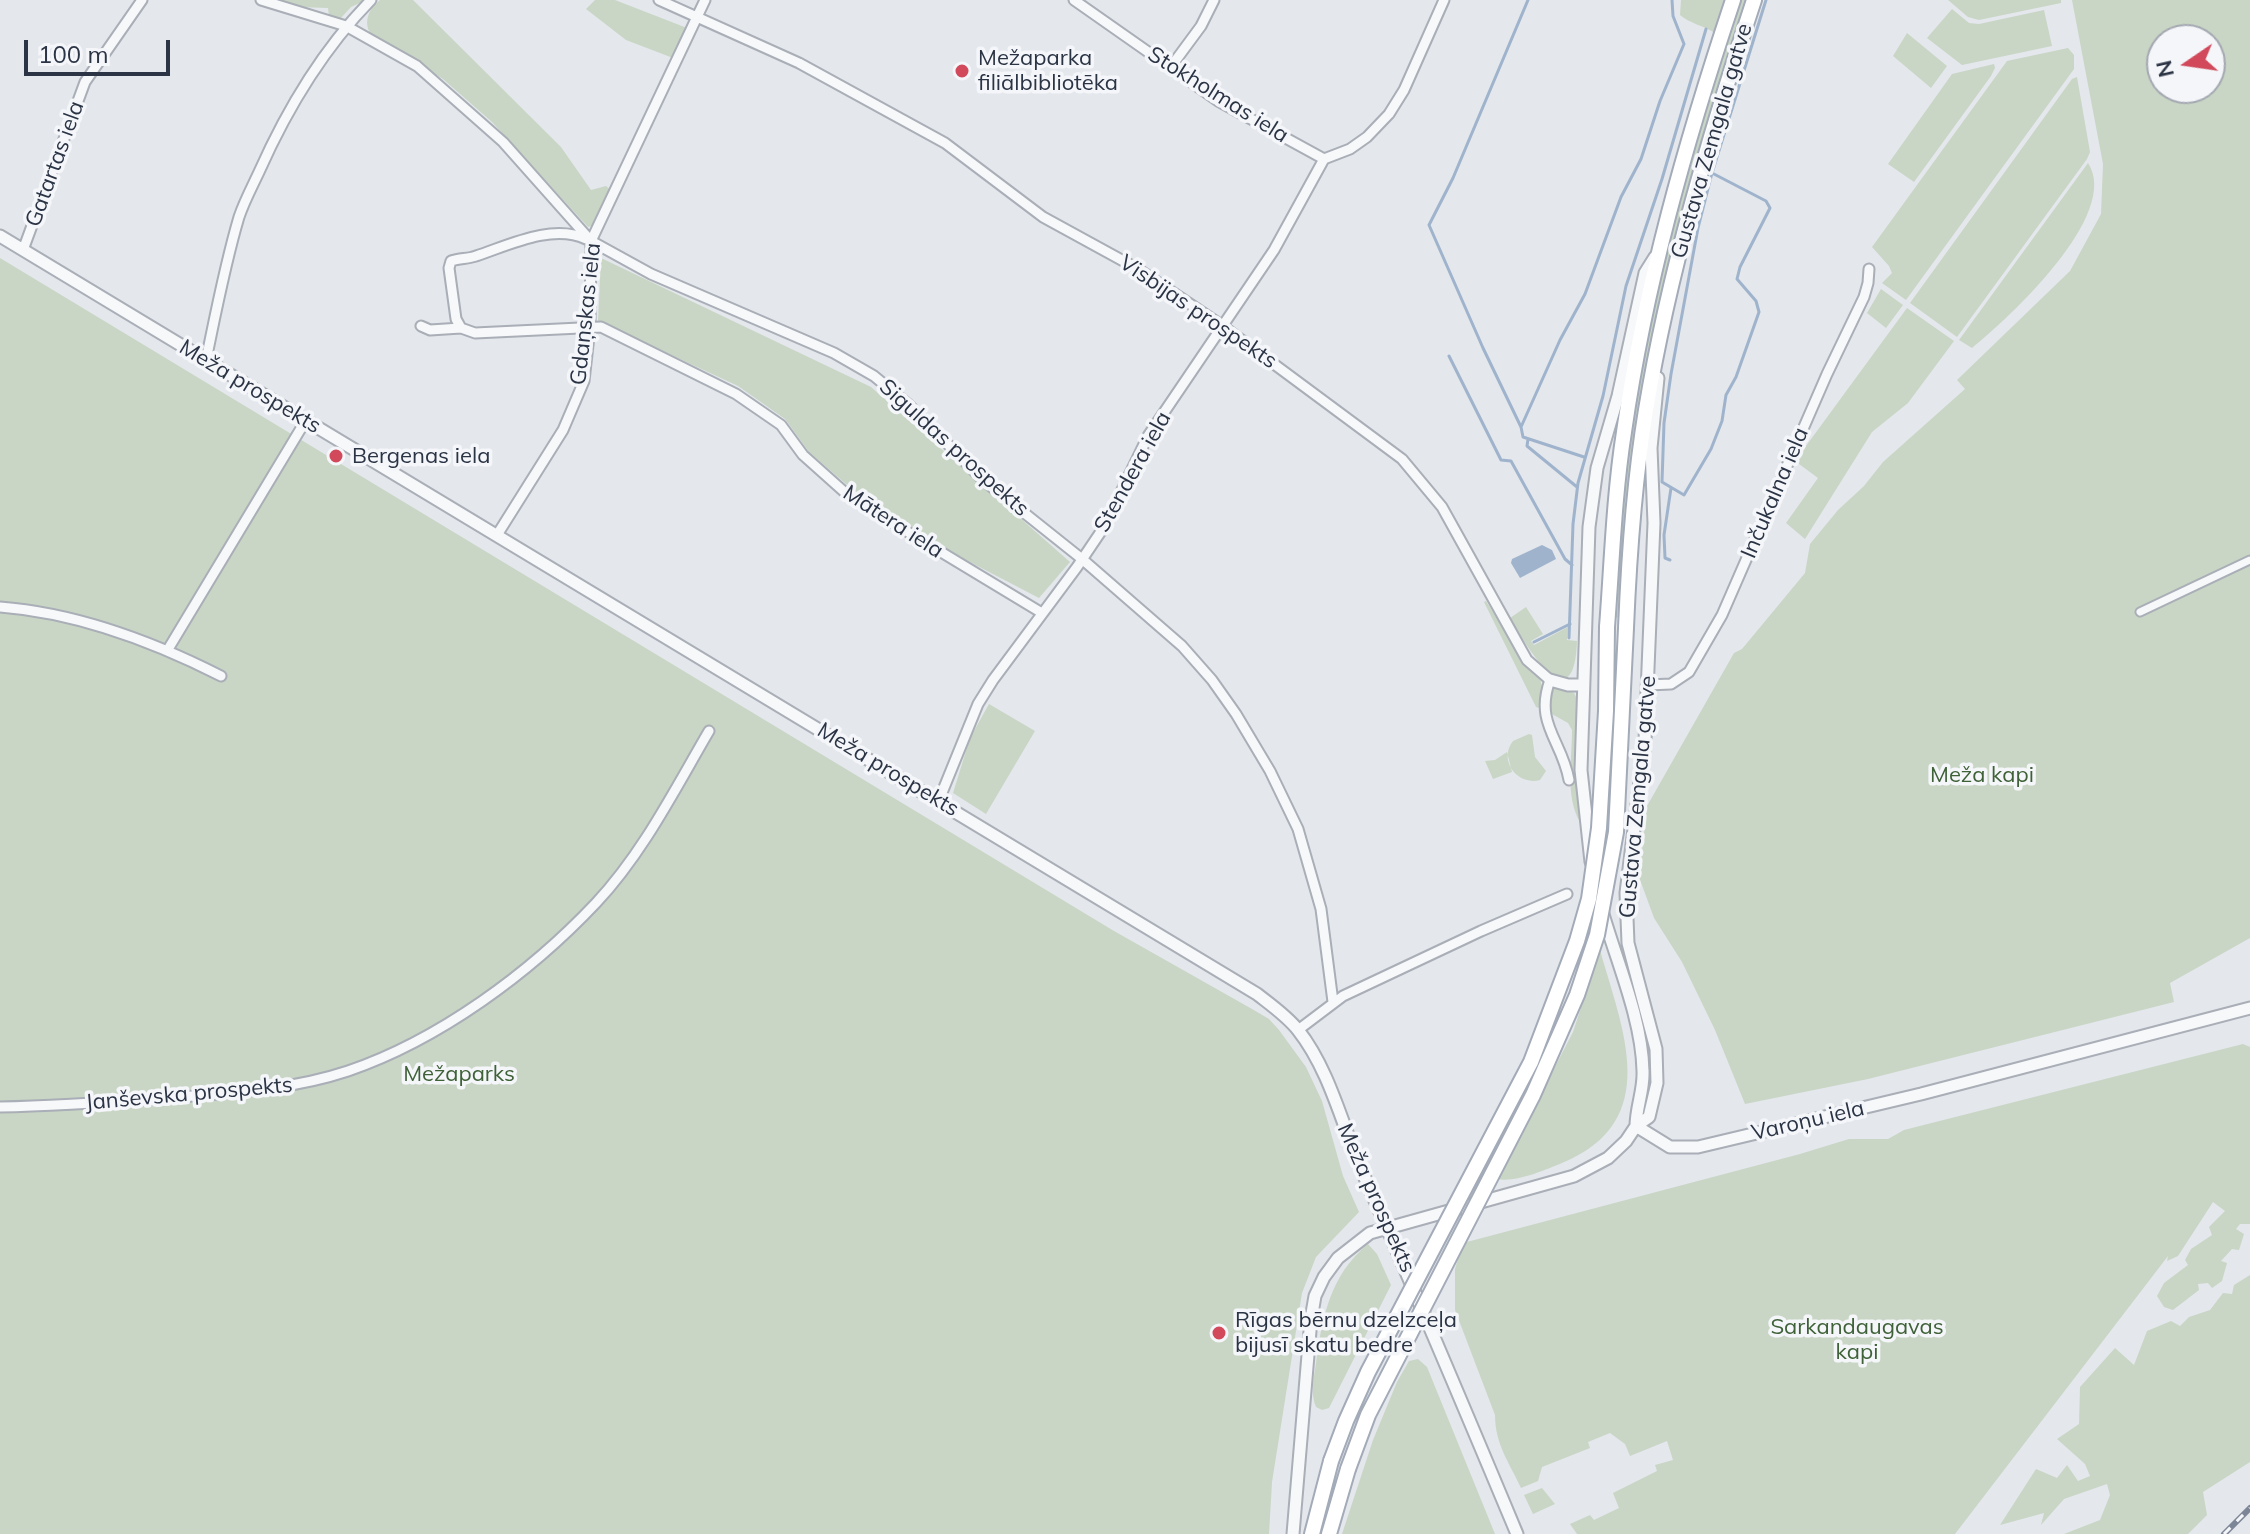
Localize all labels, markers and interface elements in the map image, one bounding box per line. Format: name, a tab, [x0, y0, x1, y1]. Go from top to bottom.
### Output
street label: Gustava Zemgala gatve	[1666, 20, 1758, 262]
scale bar	[28, 24, 174, 74]
north arrow	[2146, 24, 2226, 104]
text: 100 m	[38, 39, 109, 69]
street label: Stokholmas iela	[1143, 41, 1293, 149]
place label: Mežaparka filiālbibliotēka	[978, 45, 1118, 96]
text: N	[2149, 58, 2180, 80]
marker: Mežaparka filiālbibliotēka	[953, 62, 971, 80]
street label: Gatartas iela	[20, 97, 90, 231]
street label: Gdaņskas iela	[565, 242, 607, 386]
street label: Visbijas prospekts	[1114, 250, 1282, 374]
street label: Meža prospekts	[174, 334, 326, 440]
street label: Siguldas prospekts	[874, 374, 1034, 522]
street label: Stendera iela	[1089, 407, 1177, 537]
street label: Inčukalna iela	[1736, 424, 1814, 562]
place label: Bergenas iela	[352, 443, 490, 469]
marker: Bergenas iela	[327, 447, 345, 465]
street label: Mātera iela	[838, 480, 948, 564]
street label: Gustava Zemgala gatve	[1614, 675, 1662, 919]
street label: Meža prospekts	[812, 717, 964, 823]
park label: Meža kapi	[1930, 762, 2034, 788]
park label: Mežaparks	[403, 1061, 515, 1087]
street label: Janševska prospekts	[84, 1072, 294, 1116]
street label: Varoņu iela	[1749, 1095, 1867, 1147]
street label: Meža prospekts	[1331, 1119, 1421, 1277]
place label: Rīgas bērnu dzelzceļa bijusī skatu bedre	[1235, 1307, 1457, 1358]
park label: Sarkandaugavas kapi	[1770, 1314, 1944, 1366]
marker: Rīgas bērnu dzelzceļa bijusī skatu bedre	[1210, 1324, 1228, 1342]

